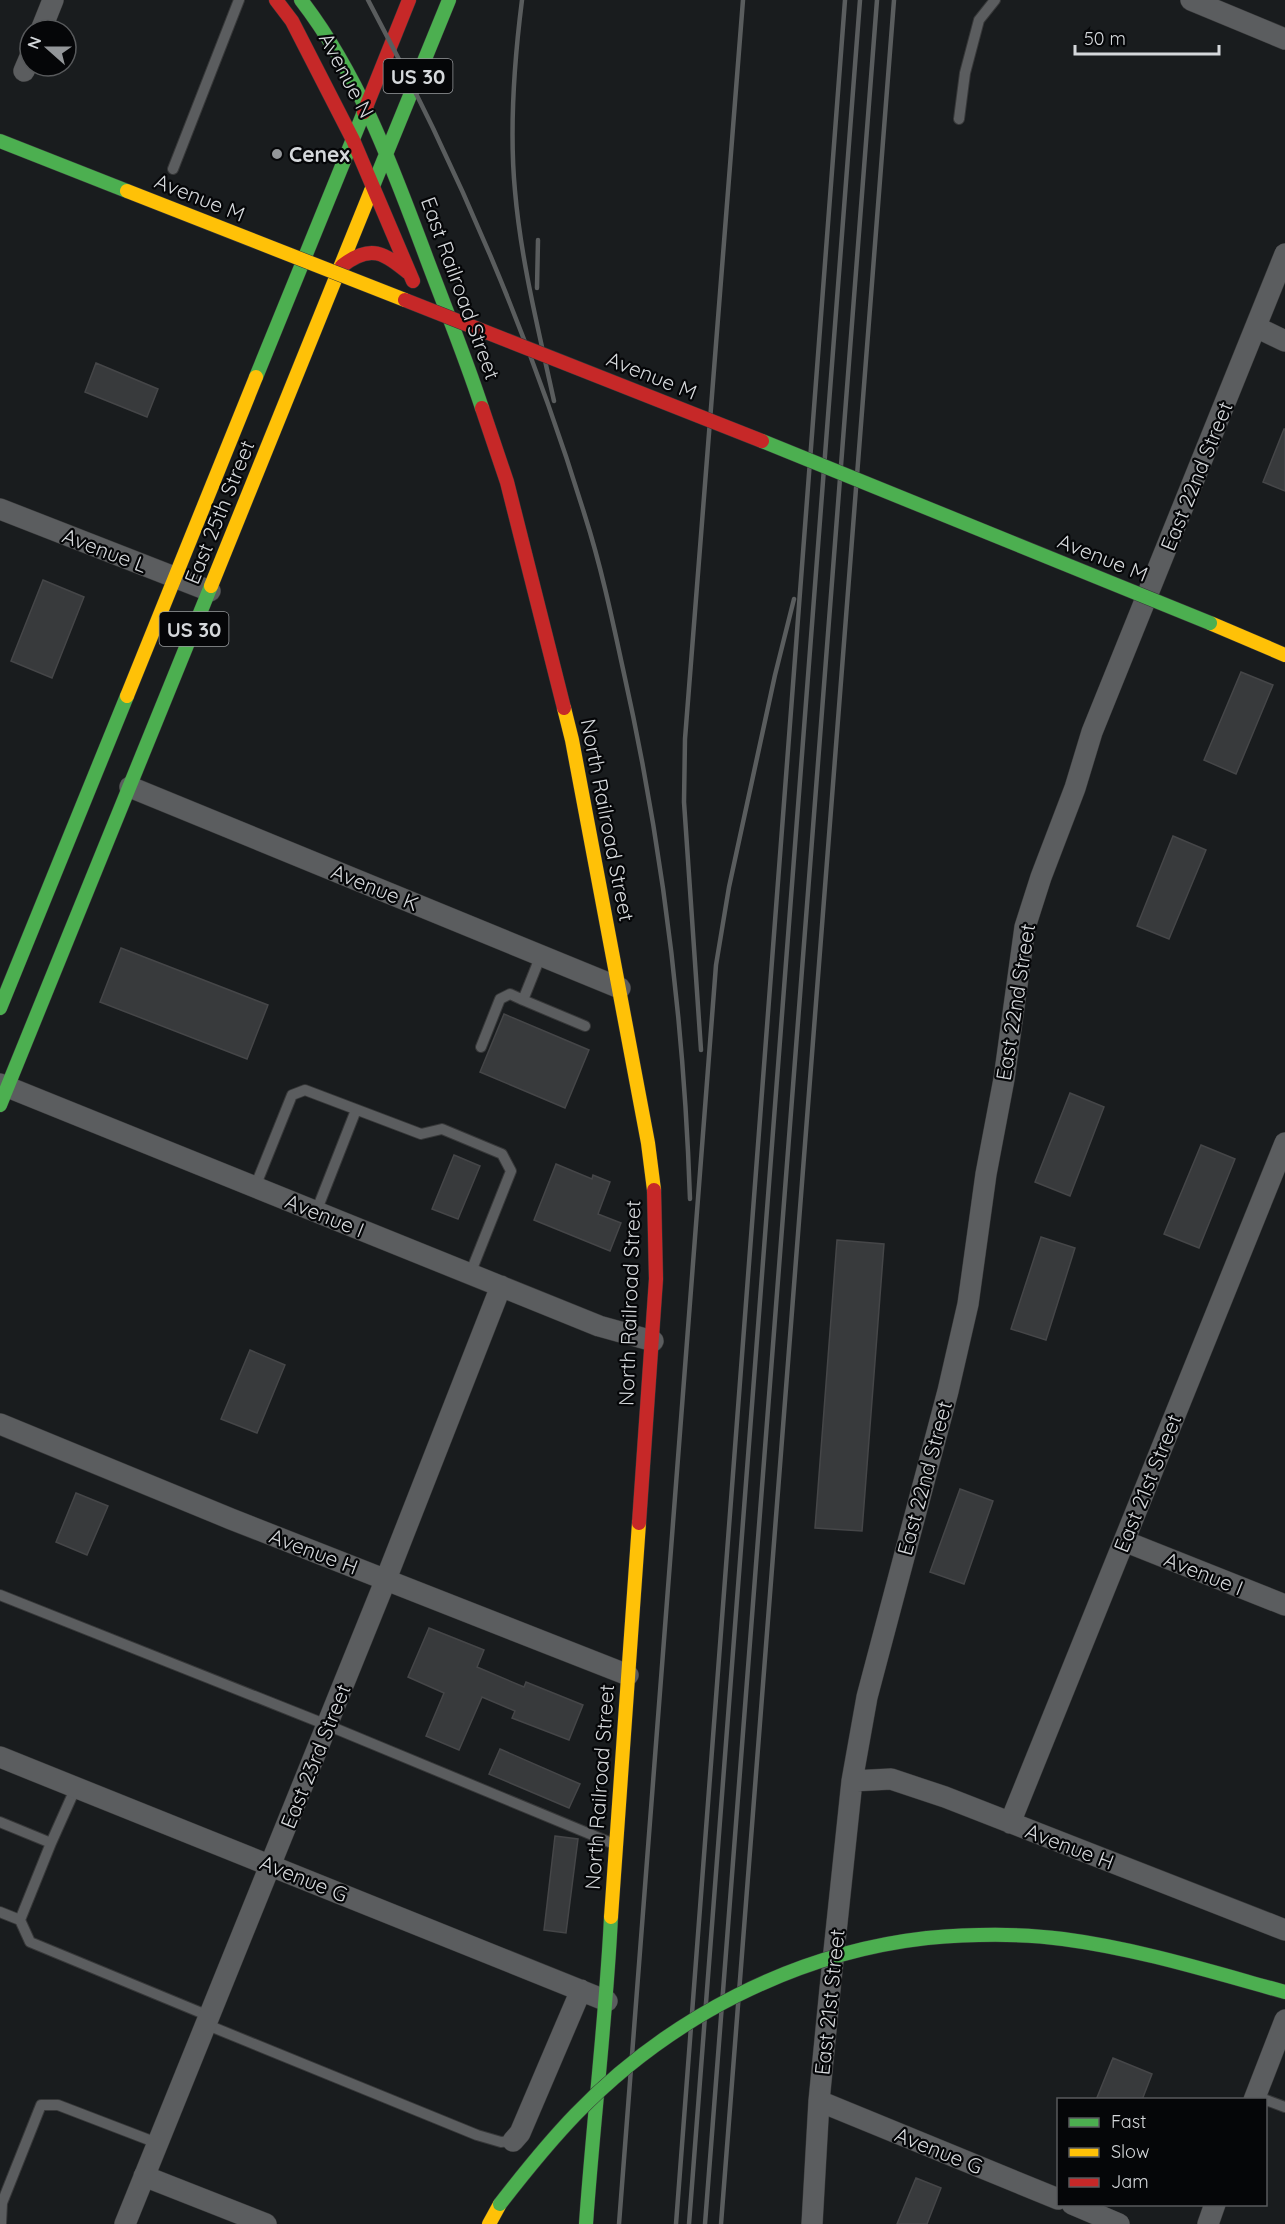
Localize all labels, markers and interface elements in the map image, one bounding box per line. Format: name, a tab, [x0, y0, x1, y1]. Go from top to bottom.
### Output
north arrow	[18, 18, 78, 78]
scale bar	[1075, 18, 1219, 56]
text: 50 m	[1084, 27, 1126, 50]
street label: Avenue N	[314, 28, 380, 122]
text: N	[23, 34, 45, 52]
road number: US 30	[384, 59, 452, 93]
place label: Cenex	[289, 141, 350, 167]
marker: Cenex	[270, 147, 284, 161]
street label: Avenue M	[151, 167, 249, 227]
street label: East Railroad Street	[416, 193, 506, 383]
street label: Avenue M	[603, 345, 701, 405]
street label: East 22nd Street	[1154, 398, 1238, 554]
street label: East 25th Street	[178, 436, 260, 588]
street label: Avenue L	[59, 522, 151, 578]
street label: Avenue M	[1054, 527, 1152, 587]
road number: US 30	[160, 612, 228, 646]
street label: North Railroad Street	[576, 716, 640, 924]
street label: Avenue K	[328, 858, 422, 916]
street label: East 22nd Street	[990, 922, 1040, 1082]
street label: Avenue I	[282, 1187, 368, 1243]
street label: North Railroad Street	[612, 1200, 646, 1406]
street label: East 22nd Street	[891, 1398, 957, 1558]
street label: East 21st Street	[1107, 1410, 1187, 1556]
street label: Avenue H	[266, 1522, 362, 1580]
street label: Avenue I	[1161, 1545, 1247, 1601]
street label: East 23rd Street	[274, 1680, 356, 1832]
street label: North Railroad Street	[579, 1683, 619, 1891]
street label: Avenue H	[1022, 1817, 1118, 1875]
street label: Avenue G	[256, 1849, 352, 1907]
street label: East 21st Street	[808, 1928, 850, 2076]
legend	[1057, 2098, 1267, 2206]
text: Fast	[1111, 2110, 1146, 2133]
street label: Avenue G	[891, 2121, 987, 2179]
text: Slow	[1111, 2140, 1149, 2163]
text: Jam	[1111, 2170, 1149, 2193]

